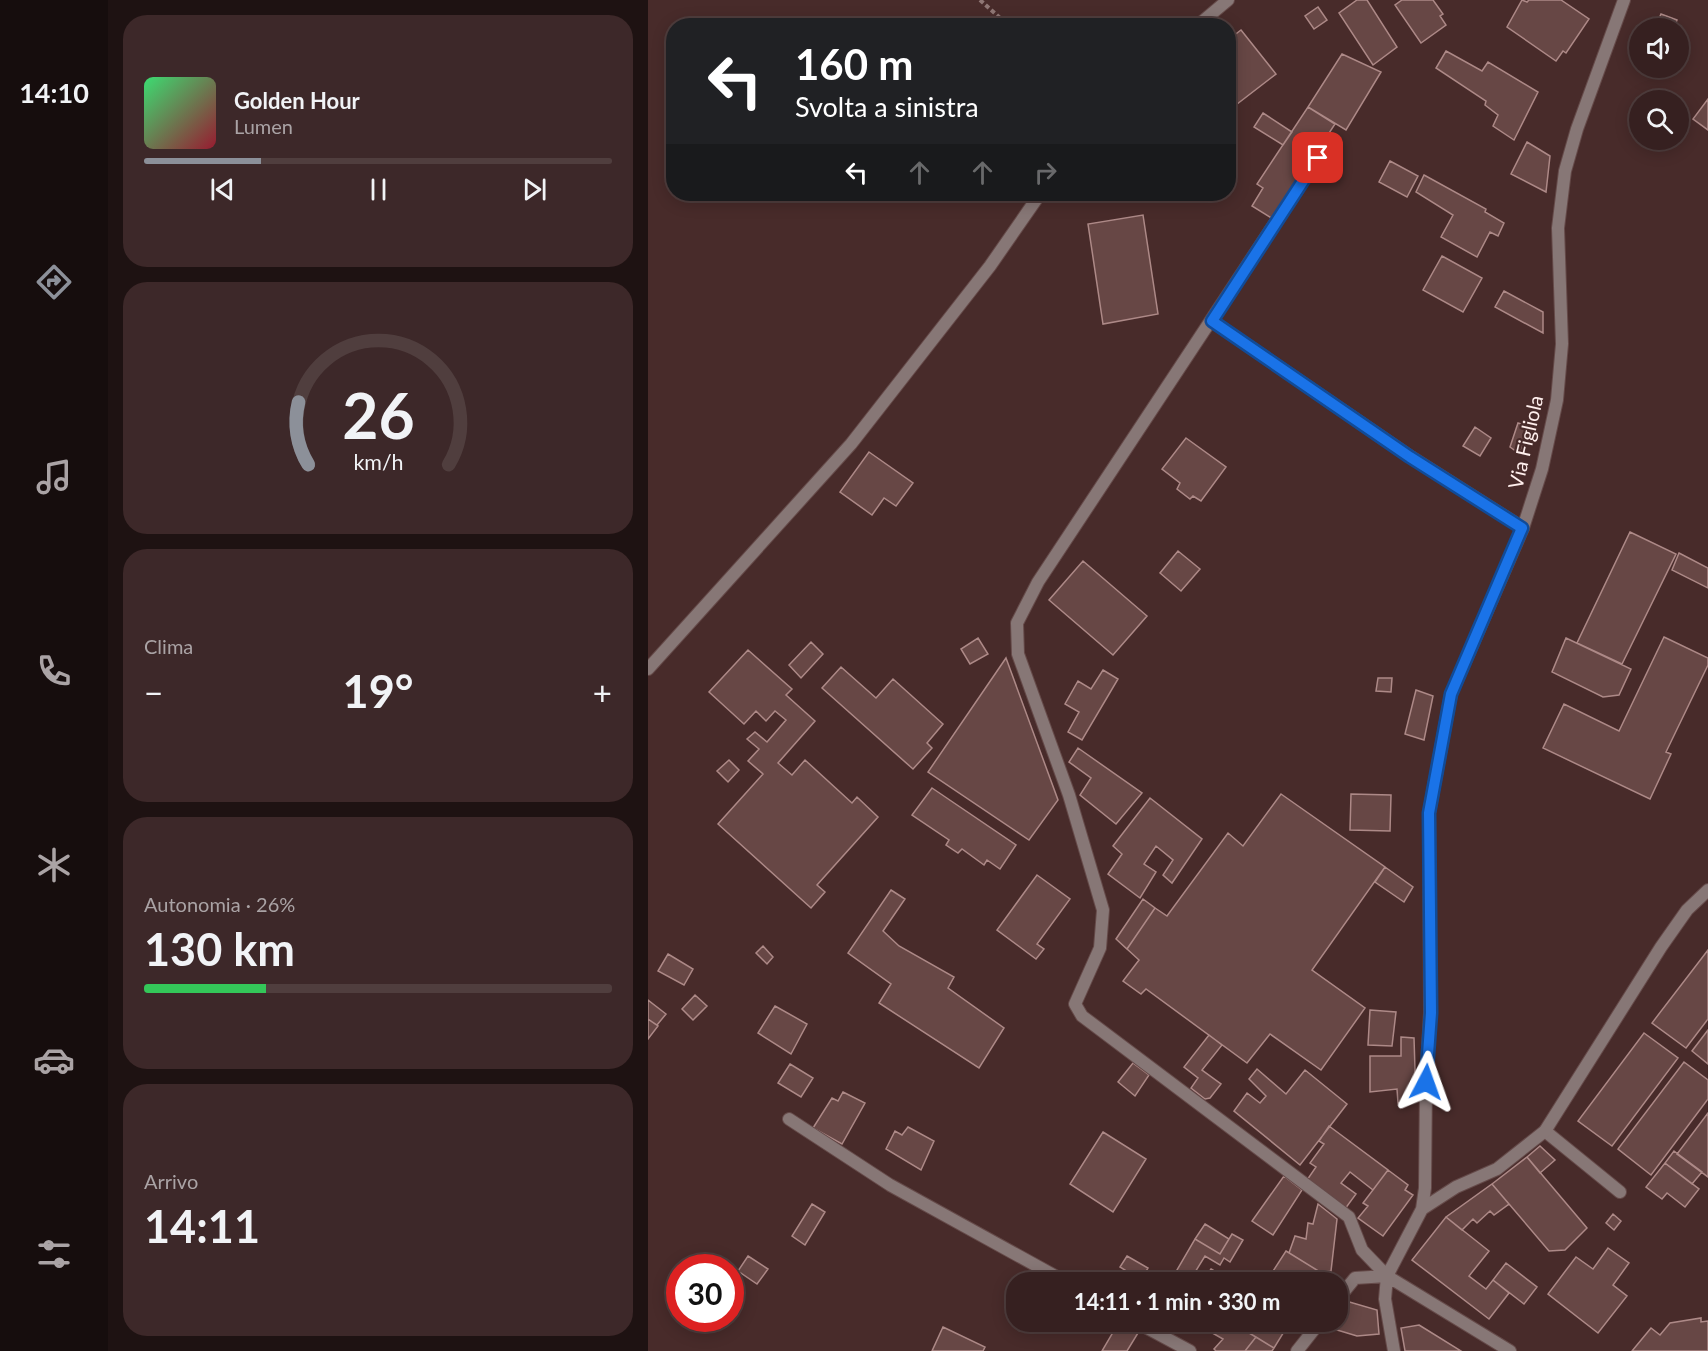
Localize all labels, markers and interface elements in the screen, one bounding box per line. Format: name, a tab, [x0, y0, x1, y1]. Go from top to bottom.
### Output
map controls	[1629, 18, 1689, 150]
button: sound	[1629, 18, 1689, 78]
text: 160 m	[795, 39, 913, 89]
icon: left	[696, 42, 774, 120]
text: 14:10	[19, 76, 89, 109]
text: Golden Hour	[234, 87, 360, 114]
text: Svolta a sinistra	[795, 90, 979, 123]
button: search	[1629, 90, 1689, 150]
text: Lumen	[234, 114, 293, 138]
pin	[1292, 132, 1343, 183]
icon: arrive	[1301, 141, 1334, 174]
icon: left	[840, 156, 873, 189]
icon: ahead	[903, 156, 936, 189]
icon: ahead	[966, 156, 999, 189]
icon: right	[1029, 156, 1062, 189]
icon: previous	[206, 173, 239, 206]
icon: pause	[362, 173, 395, 206]
icon: next	[518, 173, 551, 206]
icon: directions	[33, 261, 75, 303]
text: 26	[342, 377, 414, 452]
street label: Via Figliola	[1503, 393, 1547, 491]
text: km/h	[353, 450, 403, 476]
icon: music	[33, 456, 75, 498]
text: Clima	[144, 634, 193, 658]
icon: phone	[33, 650, 75, 692]
text: 19°	[343, 664, 413, 718]
text: −	[144, 672, 163, 712]
text: +	[593, 672, 612, 712]
icon: climate	[33, 844, 75, 886]
text: Autonomia · 26%	[144, 892, 295, 916]
text: 130 km	[144, 922, 295, 976]
icon: car	[33, 1039, 75, 1081]
position arrow	[1394, 1050, 1458, 1114]
text: Arrivo	[144, 1169, 198, 1193]
text: 14:11	[144, 1199, 260, 1253]
icon: filters	[33, 1233, 75, 1275]
speed limit sign: 30	[666, 1254, 744, 1332]
text: 14:11 · 1 min · 330 m	[1074, 1288, 1280, 1315]

